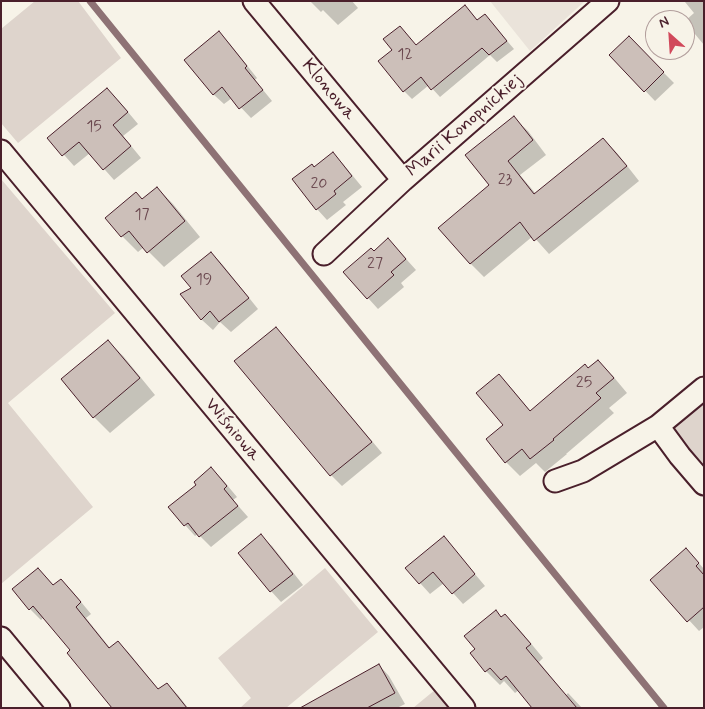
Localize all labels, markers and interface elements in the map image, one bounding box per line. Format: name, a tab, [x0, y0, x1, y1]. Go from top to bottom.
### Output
north arrow	[645, 10, 695, 60]
text: N	[656, 12, 672, 33]
house number: 12	[397, 46, 413, 66]
street label: Klonowa	[296, 55, 360, 125]
street label: Marii Konopnickiej	[402, 69, 528, 183]
house number: 15	[86, 118, 102, 138]
house number: 23	[498, 171, 512, 191]
house number: 20	[311, 175, 327, 195]
house number: 17	[134, 206, 150, 226]
house number: 27	[367, 255, 383, 275]
house number: 19	[196, 271, 212, 291]
house number: 25	[576, 374, 592, 394]
street label: Wiśniowa	[199, 394, 265, 466]

